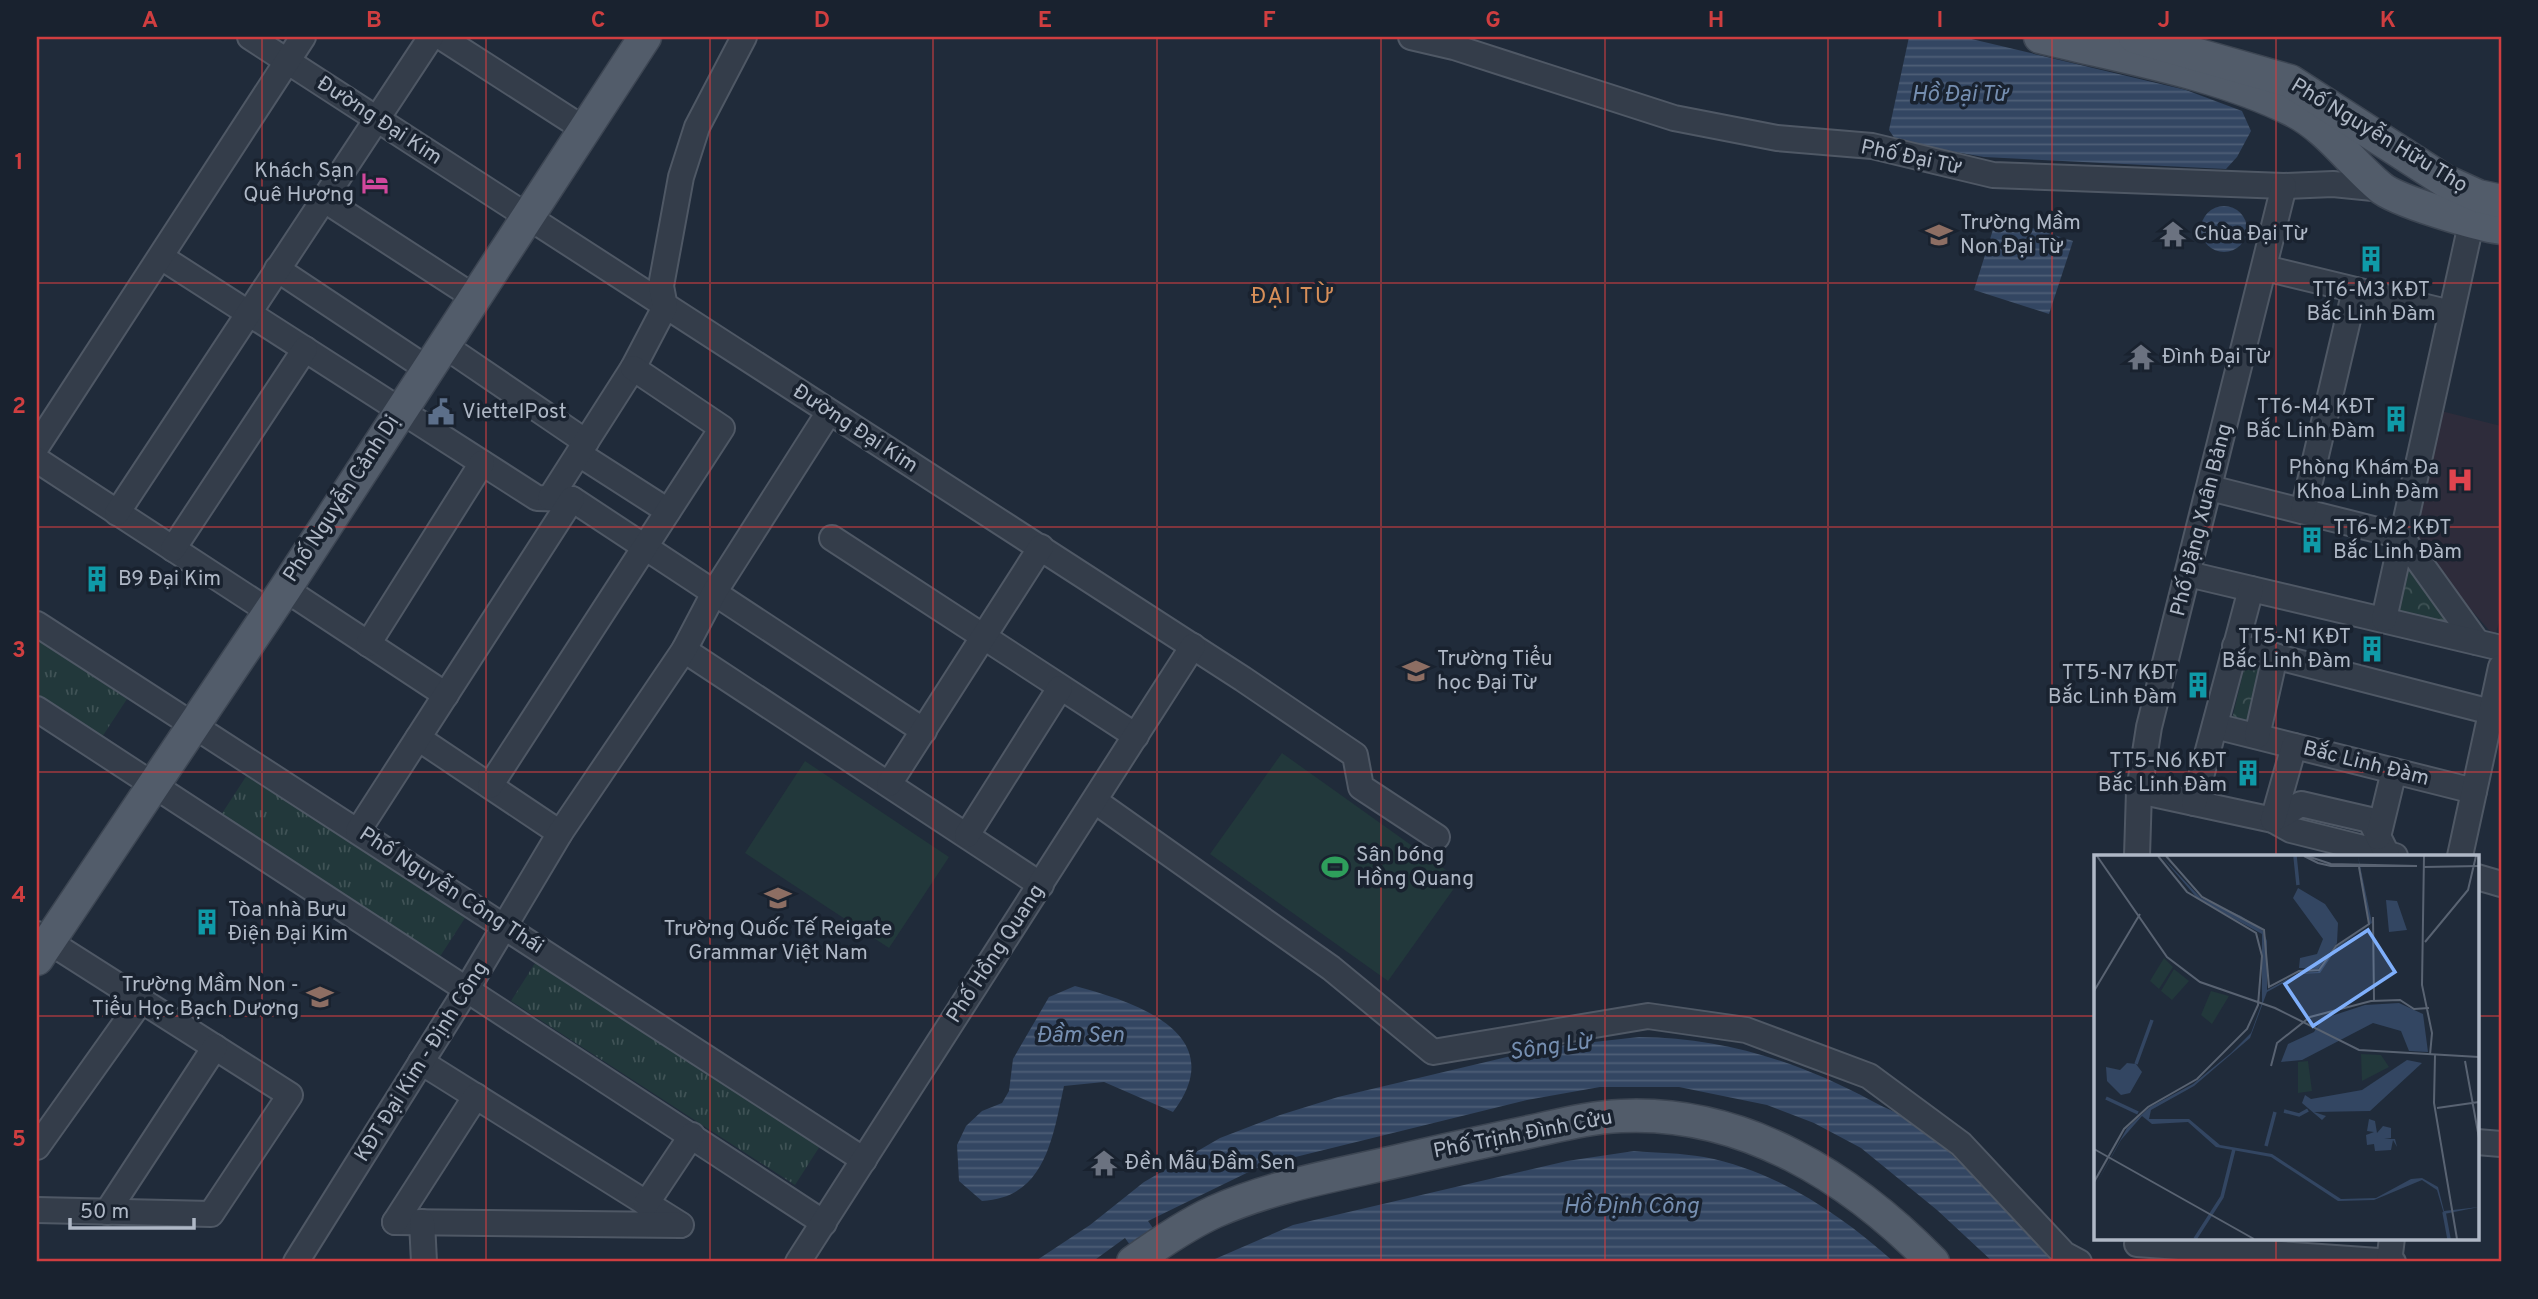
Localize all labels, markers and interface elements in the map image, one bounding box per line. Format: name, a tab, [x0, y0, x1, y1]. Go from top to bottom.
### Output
text: A	[142, 7, 158, 36]
text: B	[366, 7, 382, 36]
text: C	[591, 7, 605, 36]
text: D	[814, 7, 830, 36]
text: E	[1038, 7, 1052, 36]
text: F	[1262, 7, 1276, 36]
text: G	[1485, 7, 1501, 36]
text: H	[1708, 7, 1724, 36]
text: I	[1937, 7, 1943, 36]
text: J	[2158, 7, 2170, 36]
text: K	[2380, 7, 2396, 36]
street label: Đường Đại Kim	[311, 70, 447, 172]
street label: Phố Nguyễn Hữu Thọ	[2286, 72, 2473, 200]
water label: Hồ Đại Từ	[1911, 81, 2010, 110]
street label: Phố Đại Từ	[1858, 134, 1964, 182]
text: 1	[14, 149, 24, 178]
place label: Khách Sạn Quê Hương	[243, 158, 354, 209]
hotel icon: Khách Sạn Quê Hương	[360, 168, 390, 198]
place label: Trường Mầm Non Đại Từ	[1960, 210, 2081, 261]
temple icon: Chùa Đại Từ	[2158, 219, 2188, 249]
school or university icon: Trường Mầm Non Đại Từ	[1924, 220, 1954, 250]
place label: Chùa Đại Từ	[2194, 221, 2308, 248]
building icon: TT6-M3 KĐT Bắc Linh Đàm	[2356, 244, 2386, 274]
place label: TT6-M3 KĐT Bắc Linh Đàm	[2306, 277, 2436, 328]
district label: ĐẠI TỪ	[1251, 281, 1335, 312]
temple icon: Đình Đại Từ	[2126, 342, 2156, 372]
place label: Đình Đại Từ	[2162, 344, 2271, 371]
street label: Đường Đại Kim	[787, 378, 923, 480]
text: 2	[12, 393, 26, 422]
place label: TT6-M4 KĐT Bắc Linh Đàm	[2246, 394, 2375, 445]
public building icon: ViettelPost	[426, 397, 456, 427]
place label: ViettelPost	[462, 399, 567, 426]
building icon: TT6-M4 KĐT Bắc Linh Đàm	[2381, 404, 2411, 434]
street label: Phố Nguyễn Cảnh Dị	[277, 410, 406, 588]
street label: Phố Đặng Xuân Bảng	[2165, 421, 2239, 619]
place label: Phòng Khám Đa Khoa Linh Đàm	[2289, 455, 2439, 506]
hospital icon: Phòng Khám Đa Khoa Linh Đàm	[2445, 465, 2475, 495]
place label: TT6-M2 KĐT Bắc Linh Đàm	[2333, 515, 2462, 566]
building icon: TT6-M2 KĐT Bắc Linh Đàm	[2297, 525, 2327, 555]
building icon: B9 Đại Kim	[82, 564, 112, 594]
place label: B9 Đại Kim	[118, 566, 221, 593]
place label: TT5-N1 KĐT Bắc Linh Đàm	[2222, 624, 2351, 675]
building icon: TT5-N1 KĐT Bắc Linh Đàm	[2357, 634, 2387, 664]
text: 3	[12, 637, 26, 666]
place label: Trường Tiểu học Đại Từ	[1437, 644, 1553, 697]
school or university icon: Trường Tiểu học Đại Từ	[1401, 656, 1431, 686]
place label: TT5-N7 KĐT Bắc Linh Đàm	[2048, 660, 2177, 711]
building icon: TT5-N7 KĐT Bắc Linh Đàm	[2183, 670, 2213, 700]
street label: Bắc Linh Đàm	[2300, 734, 2432, 793]
place label: TT5-N6 KĐT Bắc Linh Đàm	[2098, 748, 2227, 799]
building icon: TT5-N6 KĐT Bắc Linh Đàm	[2233, 758, 2263, 788]
street label: Phố Nguyễn Công Thái	[354, 820, 549, 961]
place label: Sân bóng Hồng Quang	[1356, 842, 1474, 893]
sports icon: Sân bóng Hồng Quang	[1320, 852, 1350, 882]
inset map	[2094, 855, 2478, 1240]
street label: Phố Hồng Quang	[941, 879, 1051, 1029]
text: 4	[12, 882, 26, 911]
school or university icon: Trường Quốc Tế Reigate Grammar Việt Nam	[763, 883, 793, 913]
place label: Tòa nhà Bưu Điện Đại Kim	[228, 897, 348, 948]
building icon: Tòa nhà Bưu Điện Đại Kim	[192, 907, 222, 937]
place label: Trường Quốc Tế Reigate Grammar Việt Nam	[664, 916, 892, 967]
street label: KĐT Đại Kim - Định Công	[349, 957, 495, 1167]
place label: Trường Mầm Non - Tiểu Học Bạch Dương	[92, 972, 299, 1023]
school or university icon: Trường Mầm Non - Tiểu Học Bạch Dương	[305, 982, 335, 1012]
water label: Đầm Sen	[1036, 1022, 1125, 1051]
water label: Sông Lừ	[1507, 1028, 1596, 1068]
street label: Phố Trịnh Đình Cửu	[1431, 1104, 1615, 1166]
text: 5	[12, 1126, 26, 1155]
temple icon: Đền Mẫu Đầm Sen	[1089, 1148, 1119, 1178]
place label: Đền Mẫu Đầm Sen	[1125, 1149, 1295, 1177]
scale bar	[70, 1187, 194, 1231]
water label: Hồ Định Công	[1563, 1193, 1699, 1222]
text: 50 m	[80, 1199, 129, 1226]

